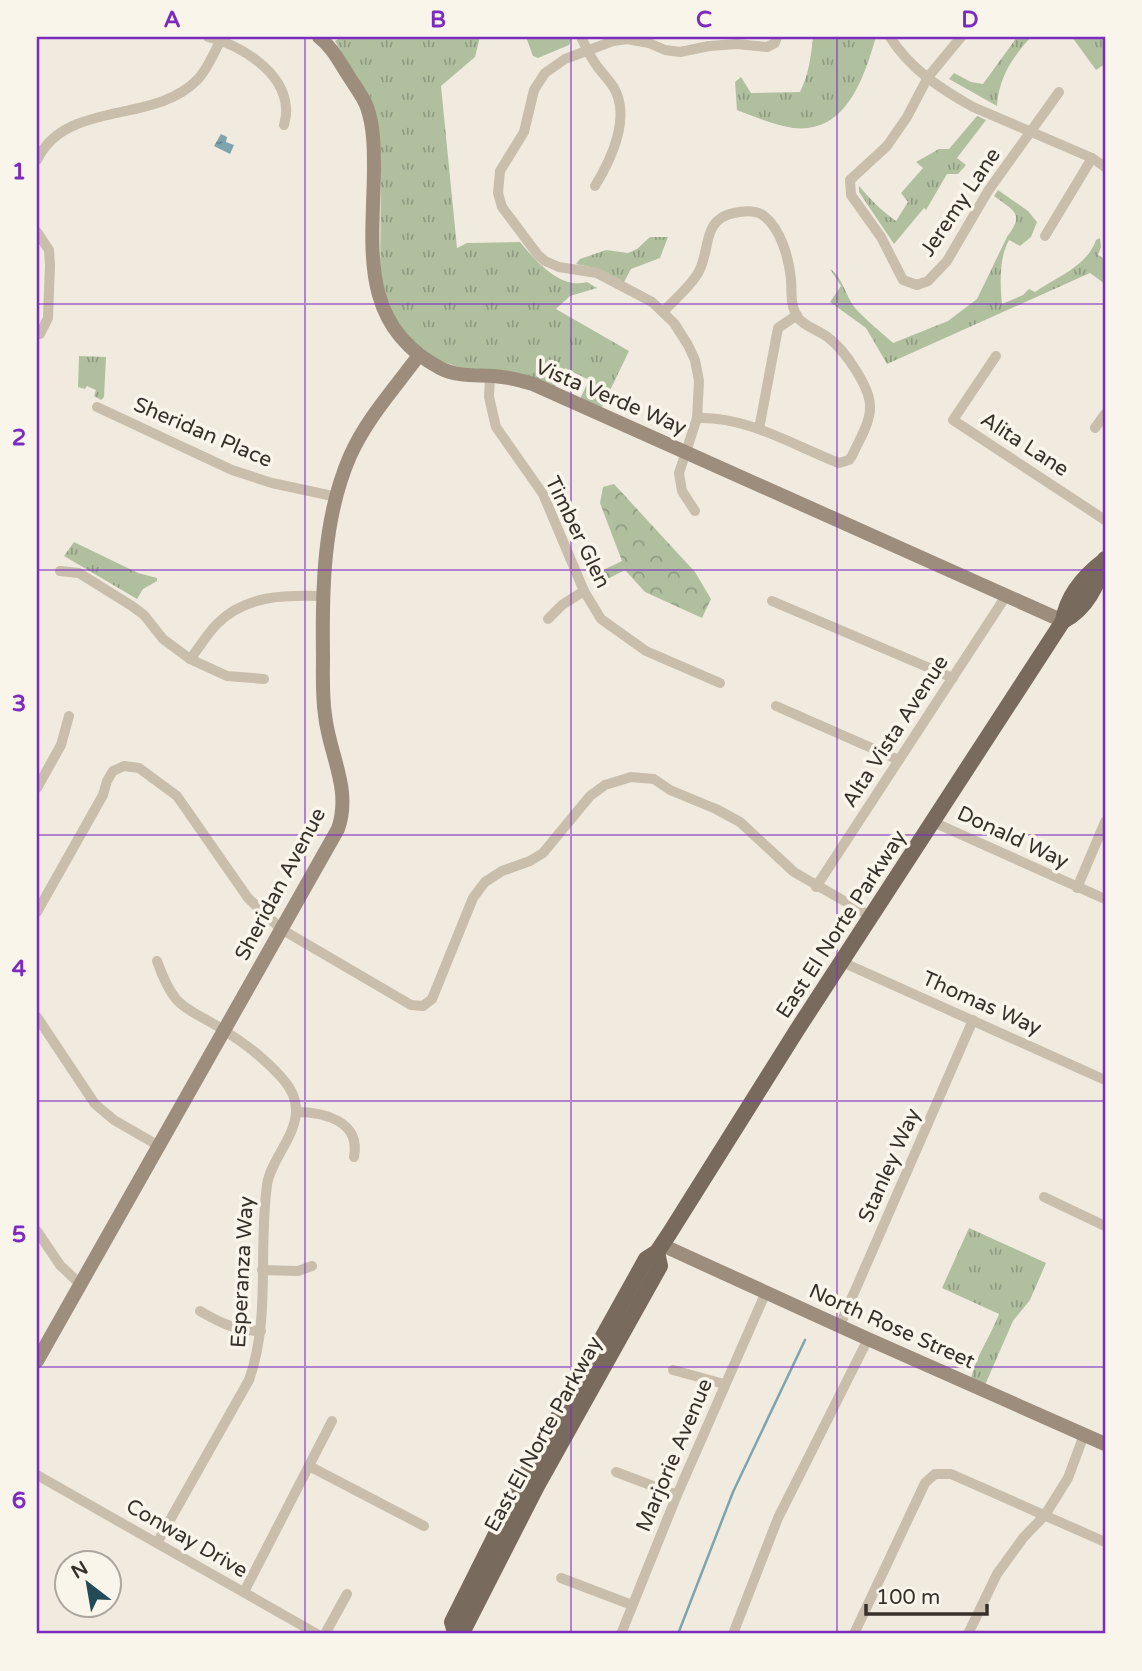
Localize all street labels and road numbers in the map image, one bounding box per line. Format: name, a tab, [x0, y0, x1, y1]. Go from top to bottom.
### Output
street label: Jeremy Lane	[915, 143, 1006, 261]
street label: Vista Verde Way	[531, 354, 690, 441]
street label: Sheridan Place	[130, 392, 276, 473]
street label: Alita Lane	[976, 407, 1074, 482]
street label: Timber Glen	[540, 472, 615, 592]
street label: Alta Vista Avenue	[837, 651, 954, 812]
street label: Donald Way	[953, 801, 1072, 874]
street label: Sheridan Avenue	[230, 804, 331, 965]
street label: East El Norte Parkway	[771, 825, 912, 1023]
street label: Thomas Way	[918, 966, 1045, 1041]
street label: Stanley Way	[853, 1104, 926, 1226]
street label: Esperanza Way	[226, 1195, 259, 1349]
street label: North Rose Street	[805, 1279, 979, 1374]
street label: East El Norte Parkway	[479, 1332, 608, 1536]
street label: Marjorie Avenue	[631, 1375, 718, 1536]
street label: Conway Drive	[122, 1494, 252, 1583]

